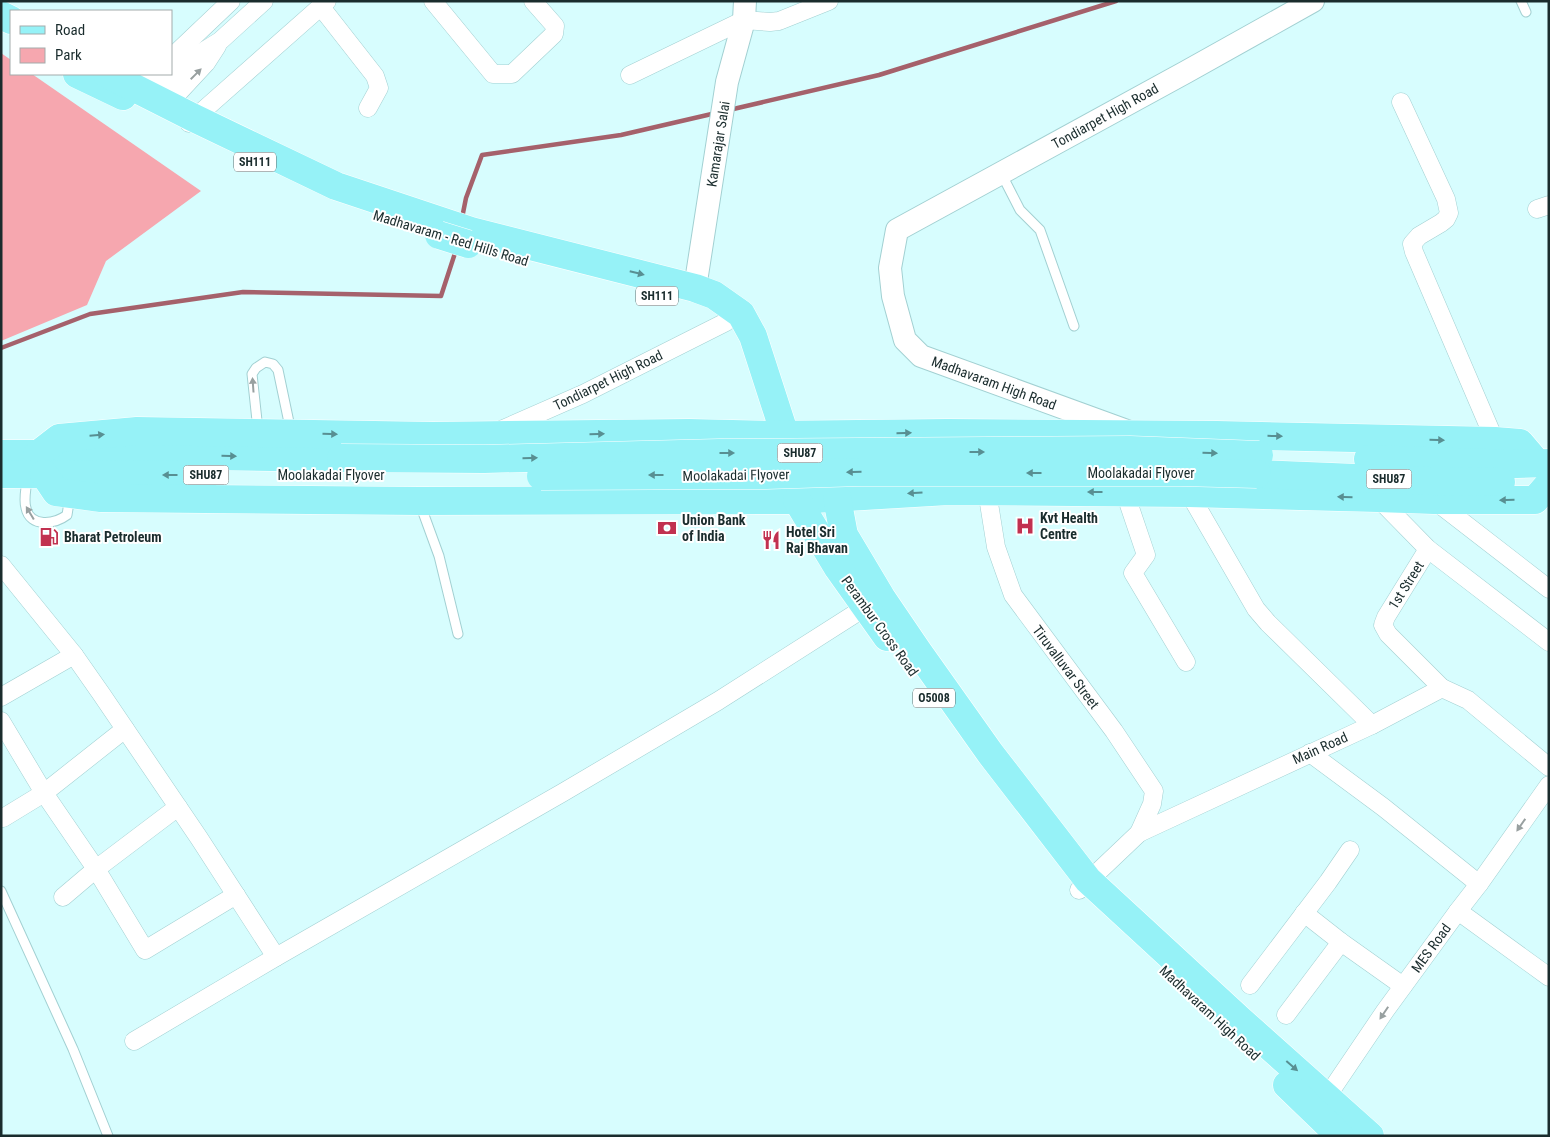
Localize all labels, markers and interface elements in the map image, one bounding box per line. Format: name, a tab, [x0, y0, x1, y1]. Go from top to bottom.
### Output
legend	[10, 10, 172, 75]
text: Road	[55, 21, 85, 39]
text: Park	[55, 46, 82, 64]
one-way arrow	[189, 69, 201, 81]
street label: Tondiarpet High Road	[1049, 80, 1161, 152]
street label: Kamarajar Salai	[703, 100, 733, 188]
road number: SH111	[234, 152, 276, 172]
street label: Madhavaram - Red Hills Road	[371, 207, 531, 269]
one-way arrow	[630, 269, 645, 277]
road number: SH111	[636, 286, 678, 306]
street label: Tondiarpet High Road	[551, 347, 665, 413]
street label: Madhavaram High Road	[929, 353, 1059, 413]
one-way arrow	[248, 376, 256, 392]
one-way arrow	[896, 429, 912, 437]
one-way arrow	[322, 430, 338, 438]
one-way arrow	[589, 430, 605, 438]
one-way arrow	[90, 431, 106, 439]
one-way arrow	[1267, 432, 1283, 440]
one-way arrow	[1429, 436, 1445, 444]
road number: SHU87	[778, 443, 822, 462]
one-way arrow	[970, 447, 986, 455]
one-way arrow	[720, 449, 736, 457]
one-way arrow	[1202, 450, 1218, 458]
one-way arrow	[221, 453, 237, 461]
one-way arrow	[522, 454, 538, 462]
street label: Moolakadai Flyover	[1088, 465, 1194, 481]
road number: SHU87	[184, 466, 228, 484]
street label: Moolakadai Flyover	[682, 466, 790, 484]
street label: Moolakadai Flyover	[278, 467, 384, 483]
one-way arrow	[845, 469, 861, 477]
one-way arrow	[1025, 469, 1041, 477]
road number: SHU87	[1366, 469, 1412, 488]
one-way arrow	[162, 471, 178, 479]
one-way arrow	[648, 472, 664, 480]
one-way arrow	[1086, 488, 1102, 496]
one-way arrow	[906, 490, 922, 498]
one-way arrow	[1336, 493, 1352, 501]
one-way arrow	[1499, 496, 1515, 504]
one-way arrow	[25, 507, 34, 520]
place label: Kvt Health Centre	[1040, 510, 1098, 542]
place label: Union Bank of India	[682, 512, 746, 544]
hospital icon: Kvt Health Centre	[1014, 515, 1036, 537]
bank icon: Union Bank of India	[656, 517, 678, 539]
place label: Hotel Sri Raj Bhavan	[786, 524, 848, 556]
fuel station icon: Bharat Petroleum	[38, 526, 60, 548]
place label: Bharat Petroleum	[64, 529, 162, 545]
restaurant icon: Hotel Sri Raj Bhavan	[760, 529, 782, 551]
street label: 1st Street	[1385, 558, 1427, 612]
street label: Perambur Cross Road	[838, 573, 922, 679]
street label: Tiruvalluvar Street	[1029, 622, 1103, 712]
road number: O5008	[913, 688, 955, 708]
street label: Main Road	[1290, 729, 1350, 767]
one-way arrow	[1516, 818, 1526, 831]
street label: MES Road	[1408, 921, 1454, 975]
street label: Madhavaram High Road	[1156, 962, 1264, 1064]
one-way arrow	[1379, 1006, 1389, 1019]
one-way arrow	[1286, 1060, 1298, 1072]

